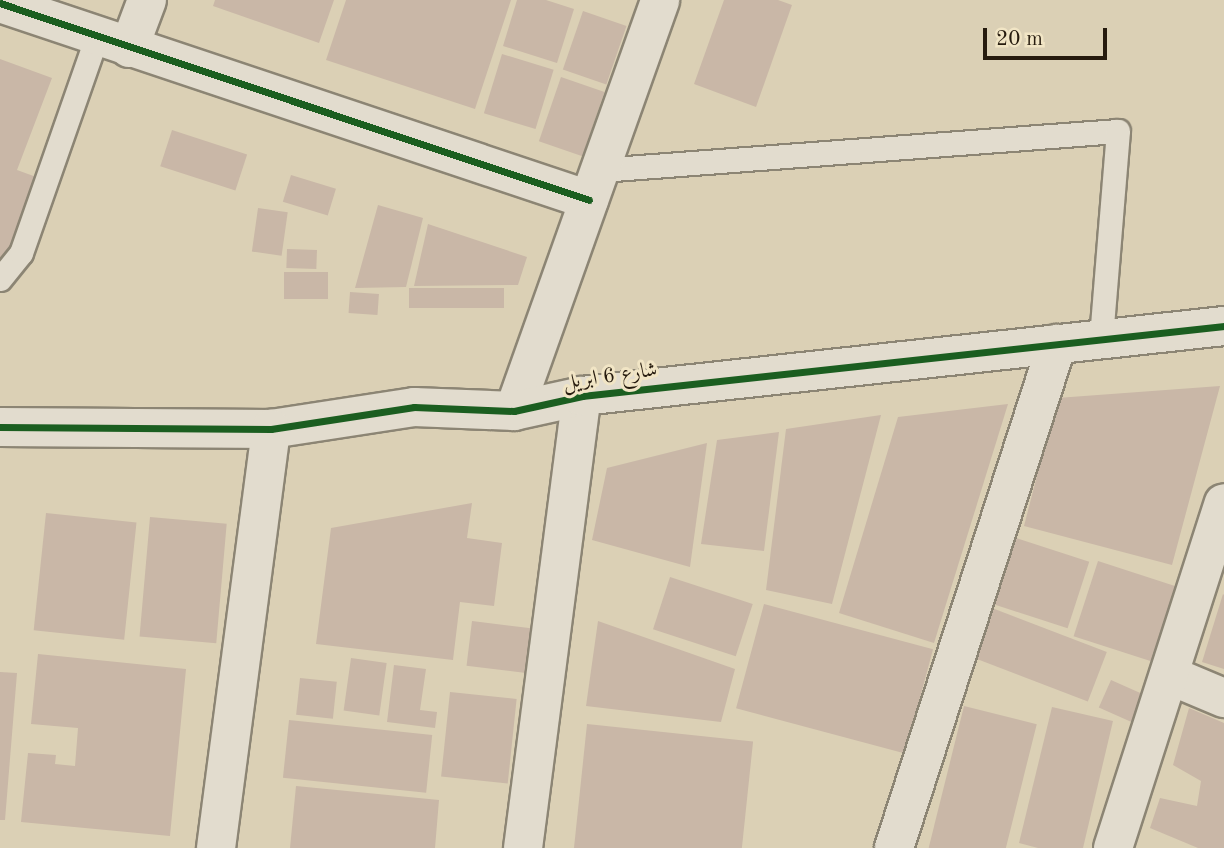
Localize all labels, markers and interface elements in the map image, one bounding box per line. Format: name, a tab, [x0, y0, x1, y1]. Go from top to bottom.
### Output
scale bar	[986, 14, 1110, 58]
text: 20 m	[996, 29, 1043, 50]
street label: شارع 6 ابريل	[561, 358, 659, 396]

